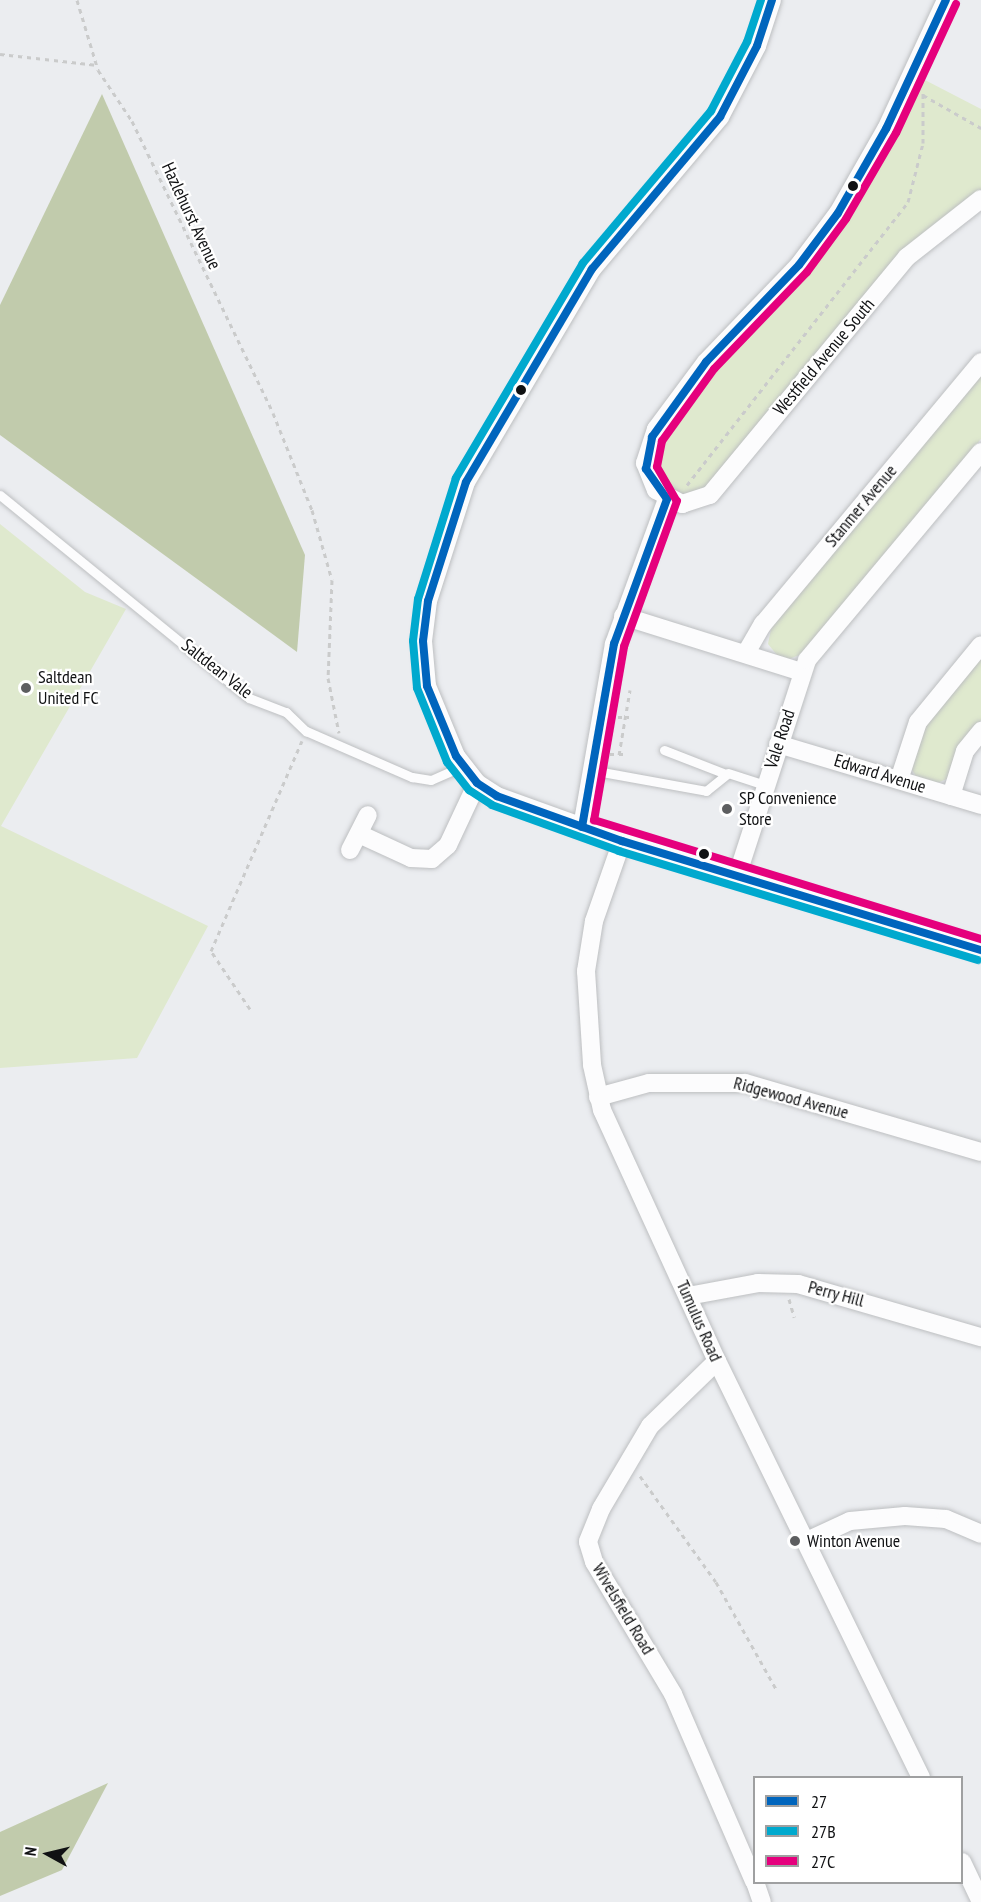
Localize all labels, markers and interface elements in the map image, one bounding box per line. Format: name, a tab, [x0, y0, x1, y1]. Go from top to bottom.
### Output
street label: Hazlehurst Avenue	[157, 159, 225, 273]
unlabelled marker	[847, 180, 859, 192]
street label: Westfield Avenue South	[769, 294, 879, 420]
unlabelled marker	[515, 384, 527, 396]
street label: Stanmer Avenue	[820, 460, 902, 552]
street label: Saltdean Vale	[177, 634, 257, 704]
place label: Saltdean United FC	[38, 667, 99, 710]
marker: Saltdean United FC	[19, 681, 33, 695]
street label: Vale Road	[760, 707, 800, 771]
street label: Edward Avenue	[831, 750, 929, 798]
place label: SP Convenience Store	[739, 788, 837, 830]
marker: SP Convenience Store	[720, 802, 734, 816]
unlabelled marker	[698, 848, 710, 860]
street label: Ridgewood Avenue	[731, 1072, 851, 1124]
street label: Perry Hill	[805, 1276, 867, 1312]
street label: Tumulus Road	[672, 1277, 726, 1365]
place label: Winton Avenue	[807, 1530, 901, 1552]
marker: Winton Avenue	[788, 1534, 802, 1548]
street label: Wivelsfield Road	[587, 1560, 659, 1658]
legend	[753, 1776, 963, 1884]
text: 27	[811, 1790, 827, 1813]
text: 27B	[811, 1820, 836, 1843]
north arrow	[18, 1824, 78, 1884]
text: N	[20, 1846, 41, 1857]
text: 27C	[811, 1850, 835, 1873]

